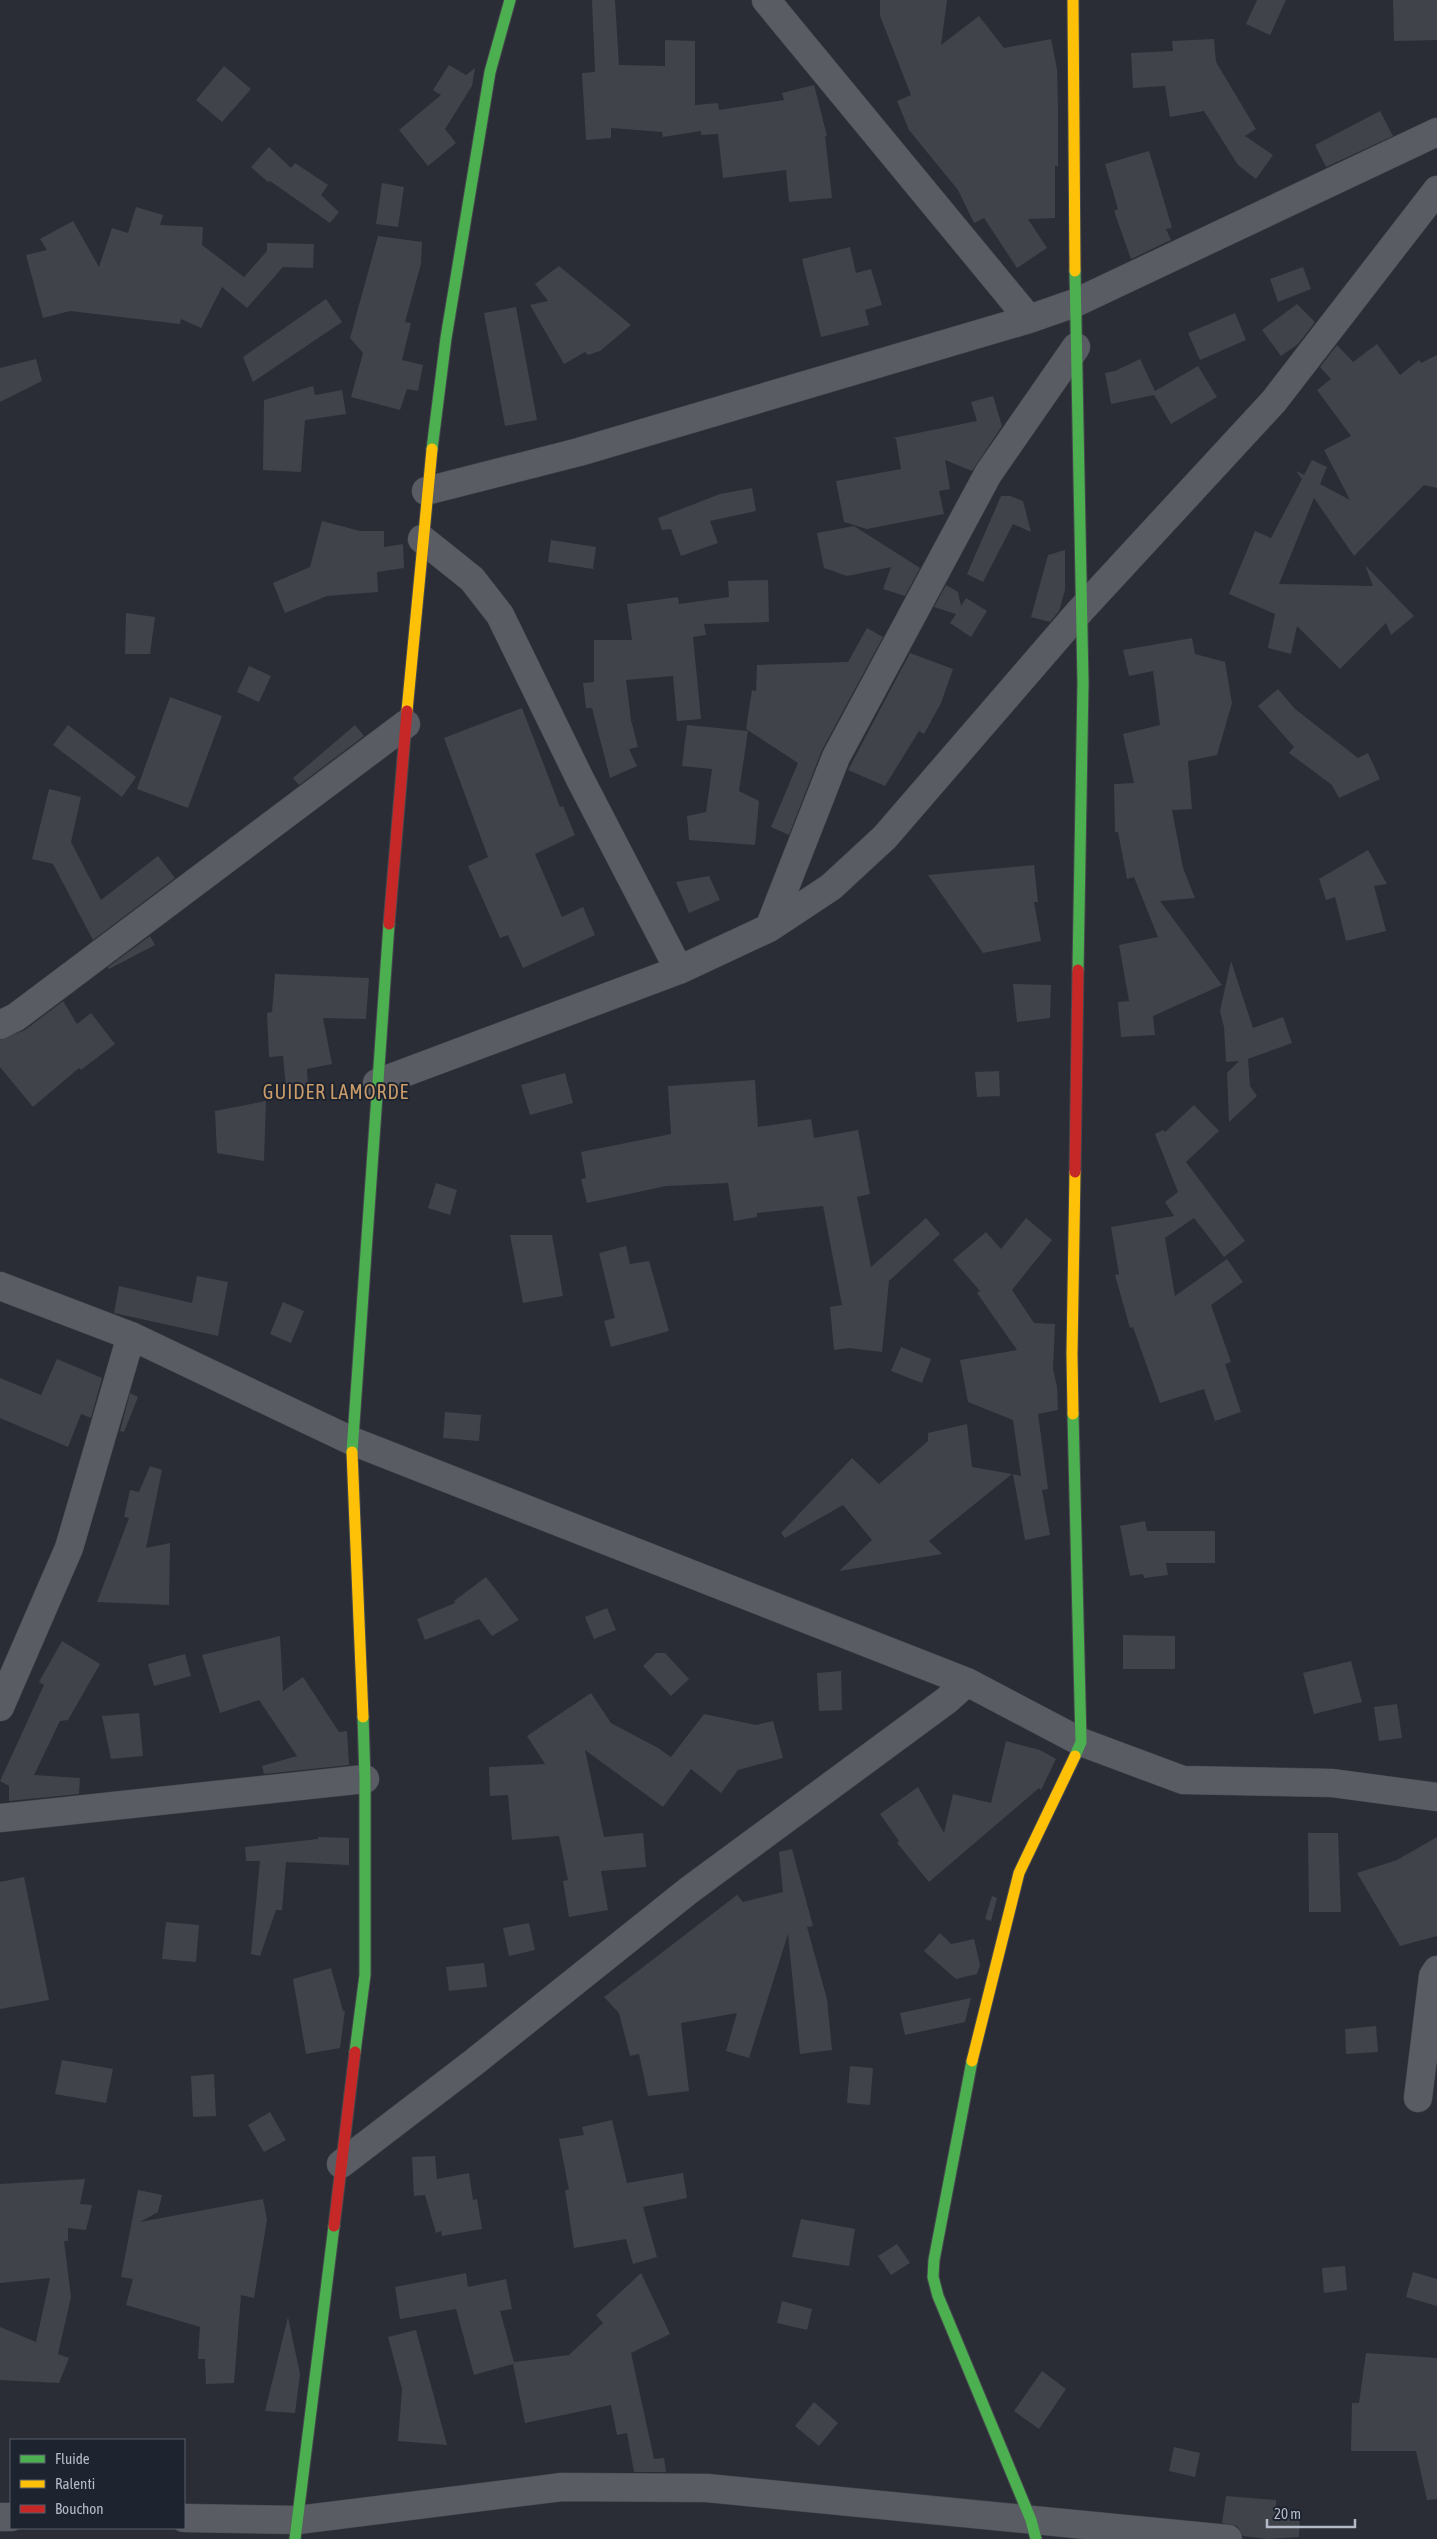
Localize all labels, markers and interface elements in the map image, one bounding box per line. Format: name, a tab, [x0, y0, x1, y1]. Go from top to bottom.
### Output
district label: GUIDER LAMORDE	[263, 1080, 409, 1103]
legend	[10, 2439, 185, 2529]
text: Fluide	[55, 2450, 90, 2467]
text: Ralenti	[55, 2475, 95, 2492]
scale bar	[1267, 2496, 1354, 2528]
text: Bouchon	[55, 2500, 104, 2517]
text: 20 m	[1274, 2505, 1301, 2522]

